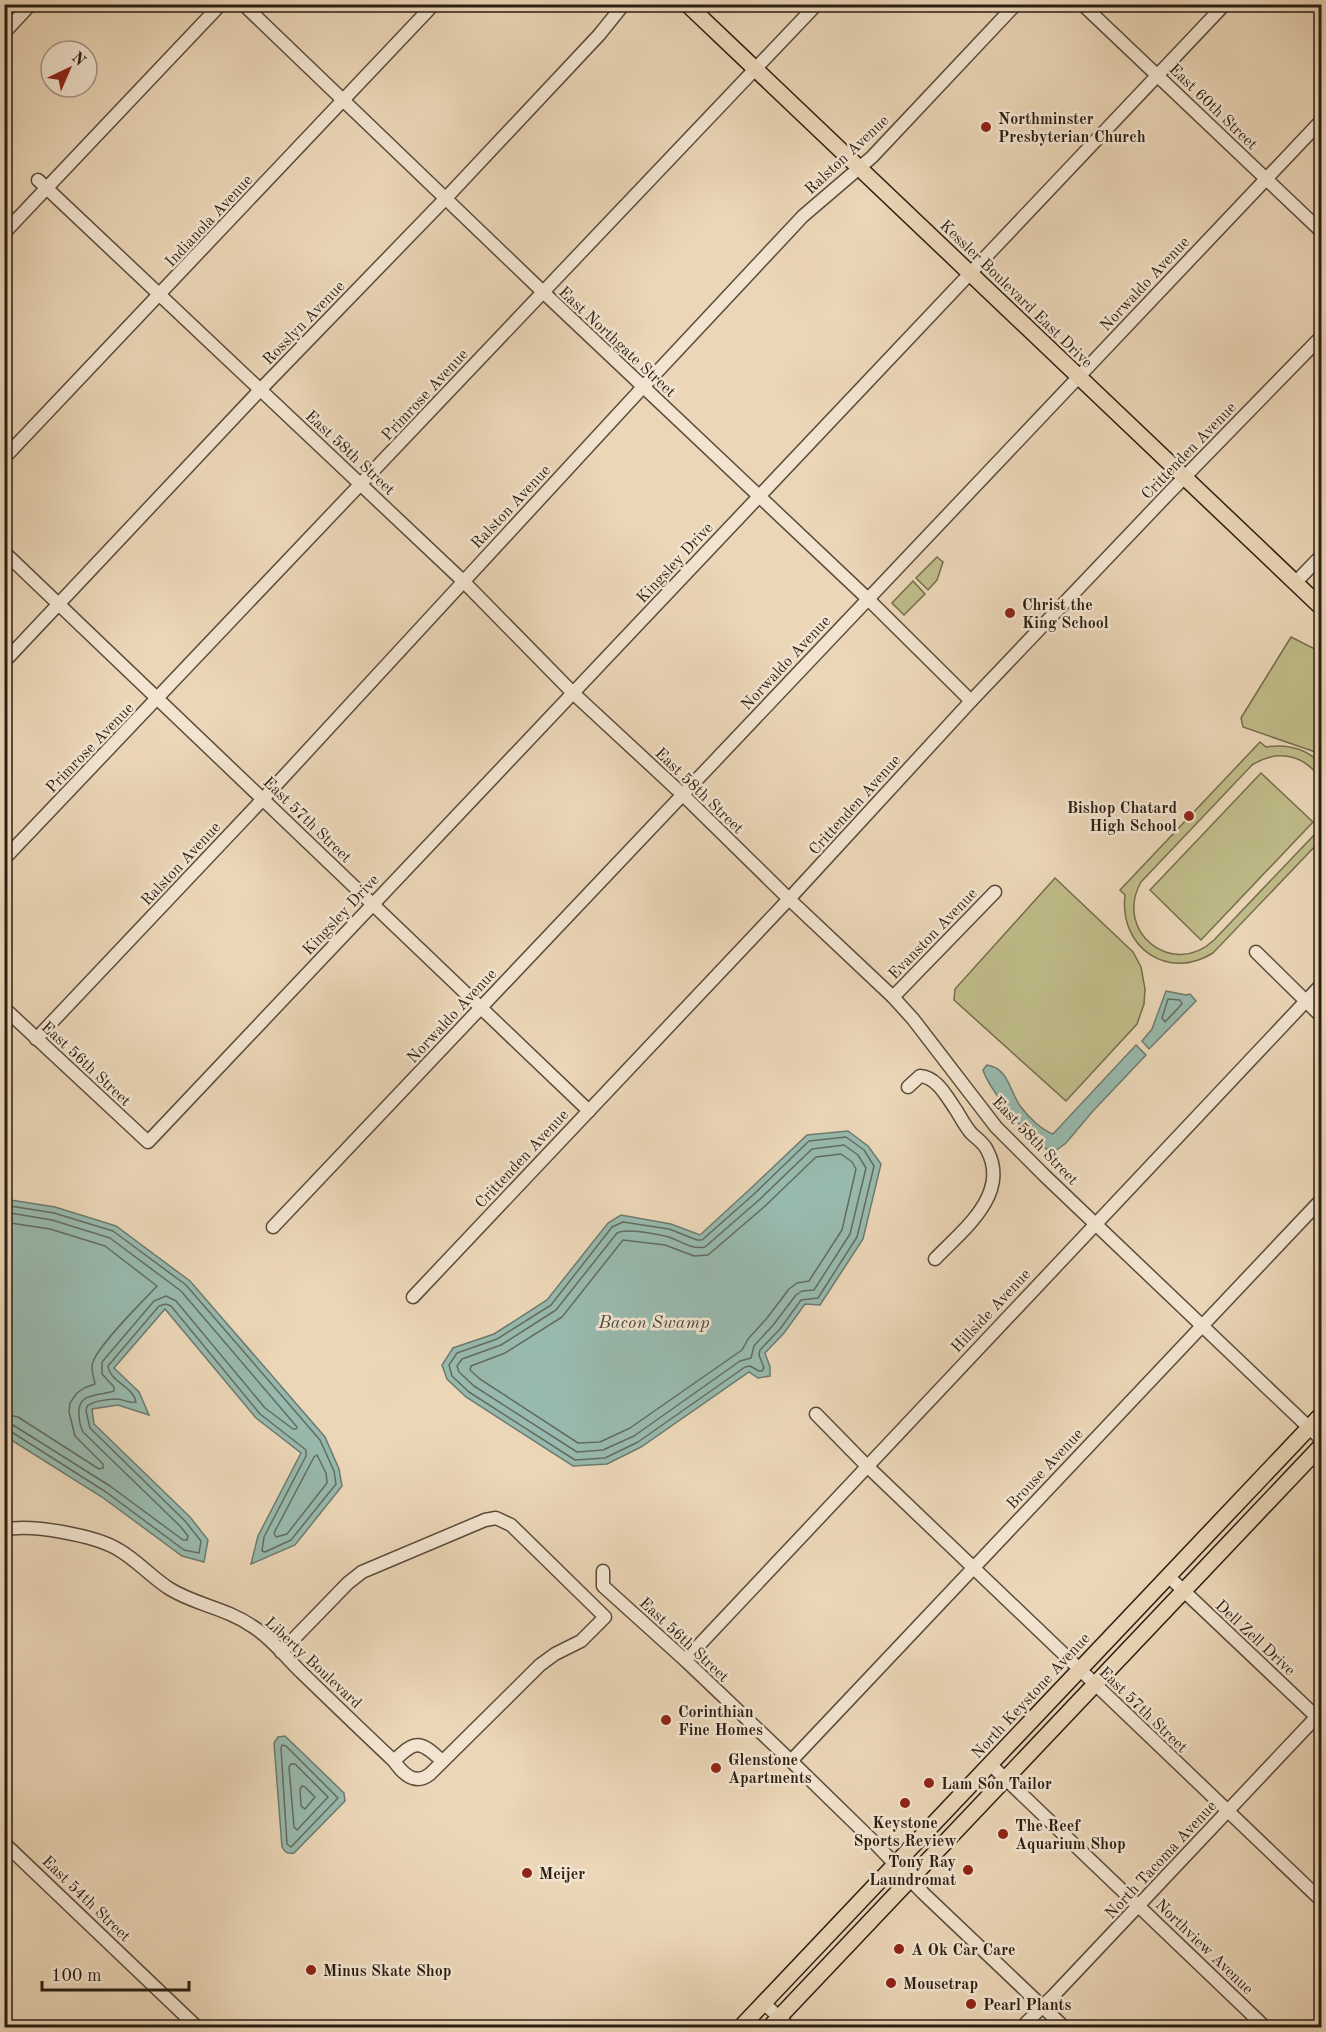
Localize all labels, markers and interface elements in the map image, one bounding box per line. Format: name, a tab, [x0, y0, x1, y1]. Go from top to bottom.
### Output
north arrow	[39, 39, 99, 99]
text: N	[68, 50, 89, 70]
street label: East 60th Street	[1165, 61, 1260, 154]
place label: Northminster Presbyterian Church	[998, 112, 1146, 146]
street label: Ralston Avenue	[802, 113, 892, 198]
marker: Northminster Presbyterian Church	[979, 120, 993, 134]
street label: Indianola Avenue	[163, 172, 256, 271]
street label: Kessler Boulevard East Drive	[936, 218, 1095, 371]
street label: Norwaldo Avenue	[1098, 234, 1193, 335]
street label: Rosslyn Avenue	[260, 278, 348, 369]
street label: East Northgate Street	[555, 284, 679, 401]
street label: Primrose Avenue	[379, 347, 472, 444]
street label: Crittenden Avenue	[1139, 400, 1240, 503]
street label: East 58th Street	[302, 408, 398, 499]
street label: Ralston Avenue	[469, 462, 554, 552]
street label: Kingsley Drive	[634, 520, 717, 607]
place label: Christ the King School	[1022, 598, 1109, 632]
marker: Christ the King School	[1003, 606, 1017, 620]
street label: Norwaldo Avenue	[739, 613, 834, 714]
street label: Primrose Avenue	[44, 700, 137, 797]
street label: East 58th Street	[651, 745, 746, 838]
street label: Crittenden Avenue	[807, 752, 904, 858]
street label: East 57th Street	[259, 774, 354, 867]
place label: Bishop Chatard High School	[1067, 801, 1177, 835]
marker: Bishop Chatard High School	[1182, 809, 1196, 823]
street label: Ralston Avenue	[139, 819, 224, 909]
street label: Kingsley Drive	[300, 872, 383, 959]
street label: Evanston Avenue	[886, 886, 981, 983]
street label: Norwaldo Avenue	[405, 966, 500, 1067]
street label: East 56th Street	[38, 1019, 134, 1110]
street label: East 58th Street	[989, 1094, 1081, 1189]
street label: Crittenden Avenue	[473, 1107, 572, 1212]
street label: Hillside Avenue	[949, 1266, 1034, 1356]
water label: Bacon Swamp	[597, 1314, 710, 1332]
street label: Brouse Avenue	[1004, 1426, 1087, 1513]
street label: East 56th Street	[636, 1595, 732, 1686]
street label: Dell Zell Drive	[1212, 1598, 1298, 1679]
street label: Liberty Boulevard	[261, 1615, 364, 1712]
street label: North Keystone Avenue	[969, 1630, 1094, 1762]
street label: East 57th Street	[1095, 1664, 1190, 1757]
place label: Corinthian Fine Homes	[678, 1705, 763, 1739]
marker: Corinthian Fine Homes	[659, 1713, 673, 1727]
place label: Glenstone Apartments	[728, 1753, 812, 1787]
marker: Glenstone Apartments	[709, 1761, 723, 1775]
marker: Lam Son Tailor	[922, 1776, 936, 1790]
place label: Lam Son Tailor	[941, 1777, 1052, 1793]
marker: Keystone Sports Review	[898, 1796, 912, 1810]
street label: North Tacoma Avenue	[1103, 1798, 1220, 1922]
place label: Keystone Sports Review	[853, 1816, 957, 1850]
place label: The Reef Aquarium Shop	[1015, 1819, 1126, 1853]
marker: The Reef Aquarium Shop	[996, 1827, 1010, 1841]
street label: East 54th Street	[38, 1853, 133, 1946]
place label: Tony Ray Laundromat	[869, 1855, 956, 1889]
marker: Tony Ray Laundromat	[961, 1863, 975, 1877]
marker: Meijer	[520, 1866, 534, 1880]
place label: Meijer	[539, 1867, 585, 1883]
street label: Northview Avenue	[1152, 1897, 1256, 1998]
marker: A Ok Car Care	[892, 1942, 906, 1956]
place label: A Ok Car Care	[911, 1943, 1016, 1959]
scale bar	[42, 1954, 189, 1992]
marker: Minus Skate Shop	[304, 1963, 318, 1977]
place label: Minus Skate Shop	[323, 1964, 452, 1980]
text: 100 m	[51, 1967, 102, 1985]
marker: Mousetrap	[884, 1976, 898, 1990]
place label: Mousetrap	[903, 1977, 978, 1993]
marker: Pearl Plants	[964, 1997, 978, 2011]
place label: Pearl Plants	[983, 1998, 1071, 2014]

